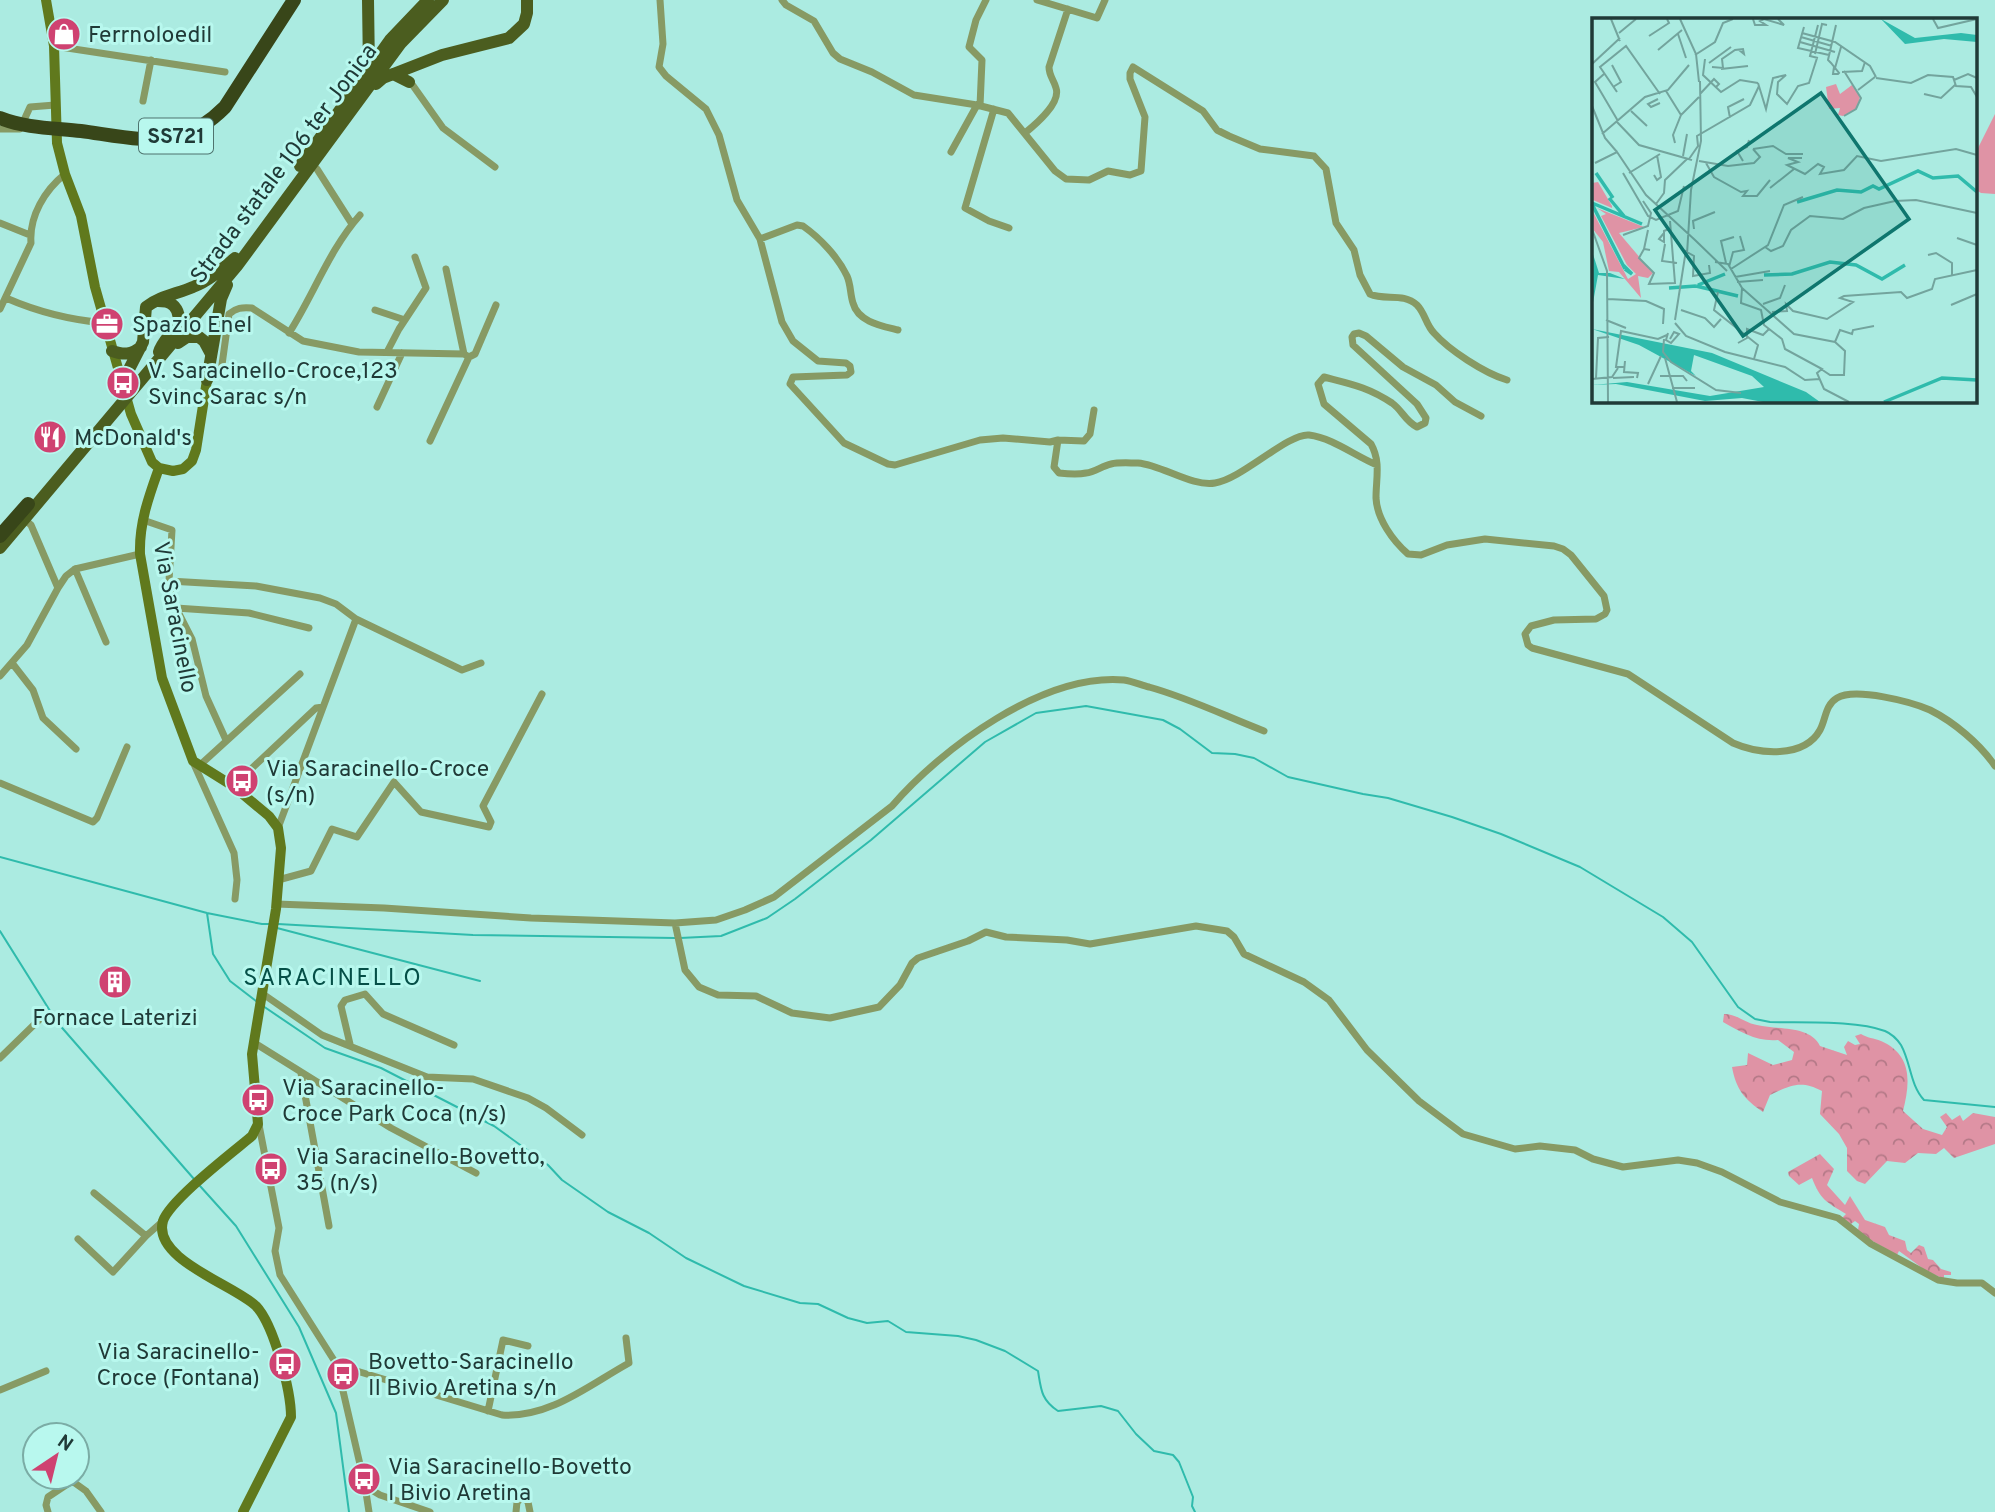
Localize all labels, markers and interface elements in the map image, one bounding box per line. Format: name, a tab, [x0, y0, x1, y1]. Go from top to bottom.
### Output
shop icon: Ferrnoloedil	[45, 15, 83, 53]
inset map	[1592, 18, 1978, 402]
place label: Ferrnoloedil	[88, 22, 212, 51]
street label: Strada statale 106 ter Jonica	[185, 39, 385, 290]
road number: SS721	[139, 118, 213, 154]
office icon: Spazio Enel	[88, 305, 126, 343]
place label: Spazio Enel	[132, 312, 252, 341]
place label: V. Saracinello-Croce,123 Svinc Sarac s/n	[148, 358, 398, 413]
bus stop icon: V. Saracinello-Croce,123 Svinc Sarac s/n	[104, 364, 142, 402]
restaurant icon: McDonald's	[31, 418, 69, 456]
place label: McDonald's	[74, 425, 192, 454]
street label: Via Saracinello	[145, 539, 202, 696]
place label: Via Saracinello-Croce (s/n)	[266, 756, 489, 811]
bus stop icon: Via Saracinello-Croce (s/n)	[223, 762, 261, 800]
building icon: Fornace Laterizi	[96, 963, 134, 1001]
district label: SARACINELLO	[243, 964, 423, 994]
place label: Fornace Laterizi	[32, 1005, 198, 1034]
place label: Via Saracinello- Croce Park Coca (n/s)	[282, 1075, 507, 1130]
bus stop icon: Via Saracinello- Croce Park Coca (n/s)	[239, 1081, 277, 1119]
place label: Via Saracinello-Bovetto, 35 (n/s)	[296, 1144, 545, 1199]
bus stop icon: Via Saracinello-Bovetto, 35 (n/s)	[252, 1150, 290, 1188]
place label: Via Saracinello- Croce (Fontana)	[96, 1339, 260, 1394]
bus stop icon: Via Saracinello- Croce (Fontana)	[266, 1345, 304, 1383]
place label: Bovetto-Saracinello II Bivio Aretina s/n	[368, 1349, 574, 1404]
bus stop icon: Bovetto-Saracinello II Bivio Aretina s/n	[324, 1355, 362, 1393]
north arrow	[21, 1421, 91, 1491]
text: N	[52, 1430, 77, 1457]
place label: Via Saracinello-Bovetto I Bivio Aretina	[388, 1454, 632, 1509]
bus stop icon: Via Saracinello-Bovetto I Bivio Aretina	[345, 1460, 383, 1498]

